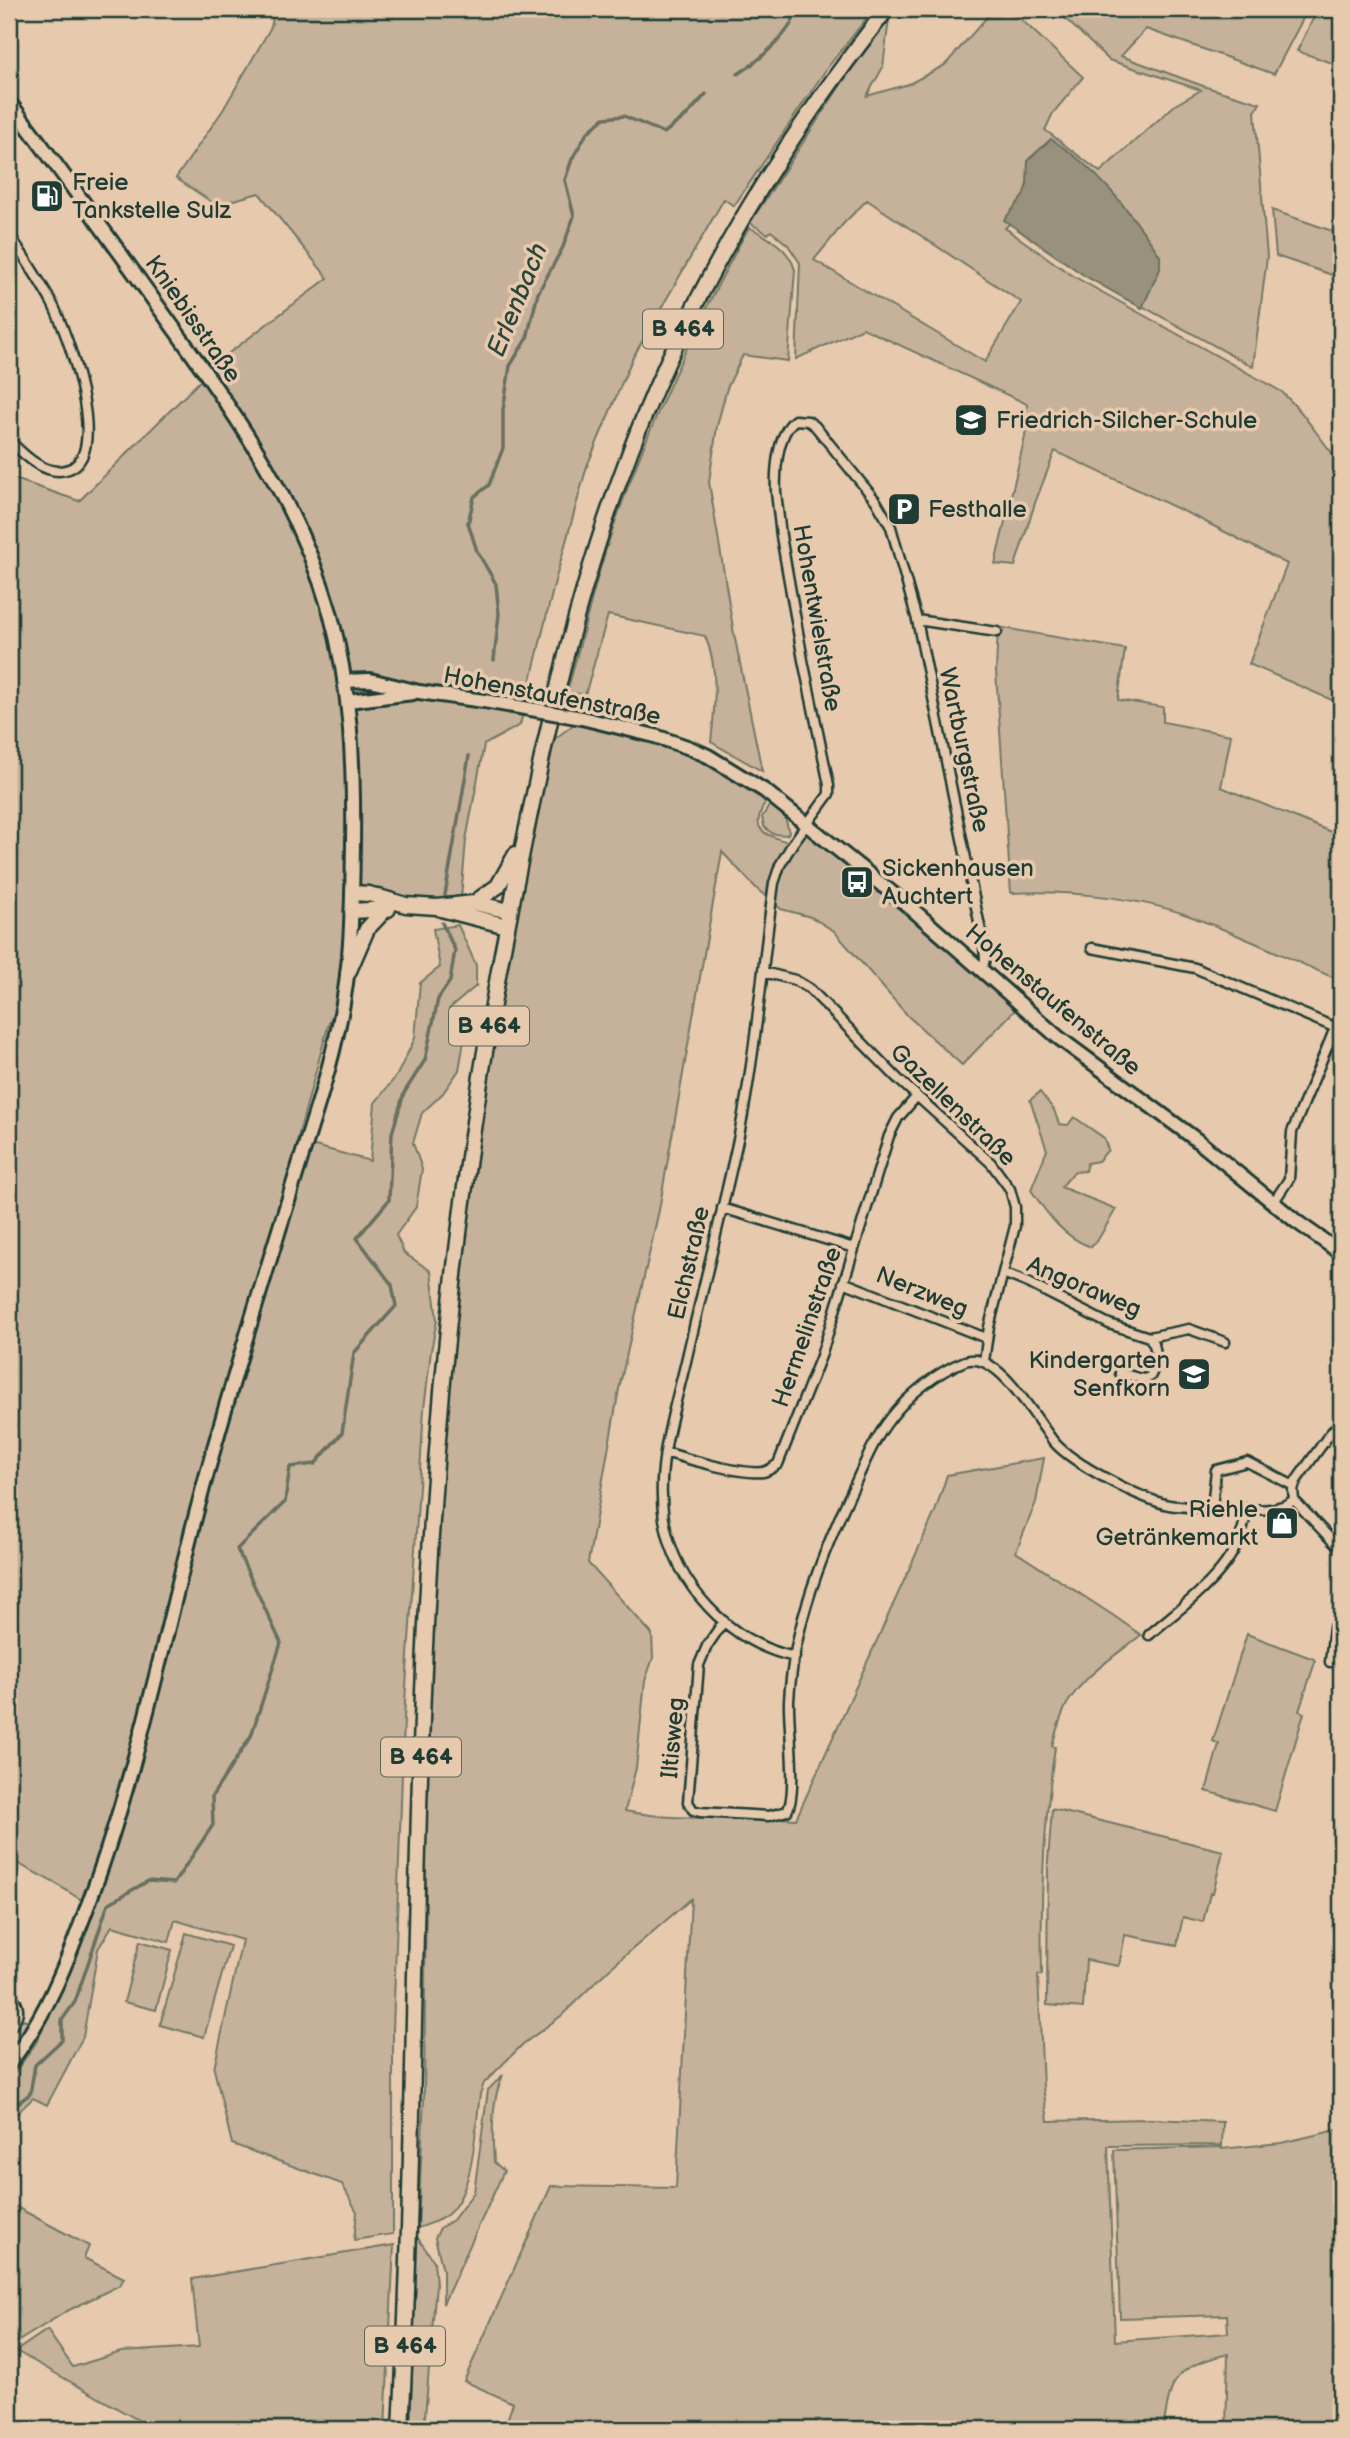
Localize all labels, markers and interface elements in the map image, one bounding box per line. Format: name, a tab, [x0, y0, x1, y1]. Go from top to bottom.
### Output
place label: Freie Tankstelle Sulz	[72, 168, 232, 225]
fuel station icon: Freie Tankstelle Sulz	[28, 177, 66, 215]
water label: Erlenbach	[481, 239, 555, 361]
street label: Kniebisstraße	[139, 250, 247, 388]
road number: B 464	[643, 310, 723, 348]
school or university icon: Friedrich-Silcher-Schule	[952, 401, 990, 439]
place label: Friedrich-Silcher-Schule	[996, 406, 1257, 435]
parking icon: Festhalle	[885, 490, 923, 528]
place label: Festhalle	[928, 495, 1027, 524]
street label: Hohentwielstraße	[786, 522, 848, 714]
street label: Hohenstaufenstraße	[441, 661, 663, 731]
street label: Wartburgstraße	[932, 665, 996, 835]
place label: Sickenhausen Auchtert	[882, 854, 1034, 911]
bus stop icon: Sickenhausen Auchtert	[838, 863, 876, 901]
street label: Hohenstaufenstraße	[959, 918, 1147, 1082]
road number: B 464	[449, 1007, 529, 1046]
street label: Gazellenstraße	[884, 1038, 1022, 1172]
street label: Elchstraße	[662, 1203, 716, 1323]
street label: Hermelinstraße	[766, 1243, 848, 1411]
street label: Angoraweg	[1022, 1250, 1146, 1324]
street label: Nerzweg	[872, 1260, 972, 1324]
place label: Kindergarten Senfkorn	[1028, 1346, 1170, 1403]
school or university icon: Kindergarten Senfkorn	[1175, 1355, 1213, 1393]
place label: Riehle Getränkemarkt	[1096, 1495, 1259, 1552]
shop icon: Riehle Getränkemarkt	[1263, 1504, 1301, 1542]
street label: Iltisweg	[655, 1696, 691, 1780]
road number: B 464	[381, 1738, 461, 1776]
road number: B 464	[365, 2326, 445, 2366]

